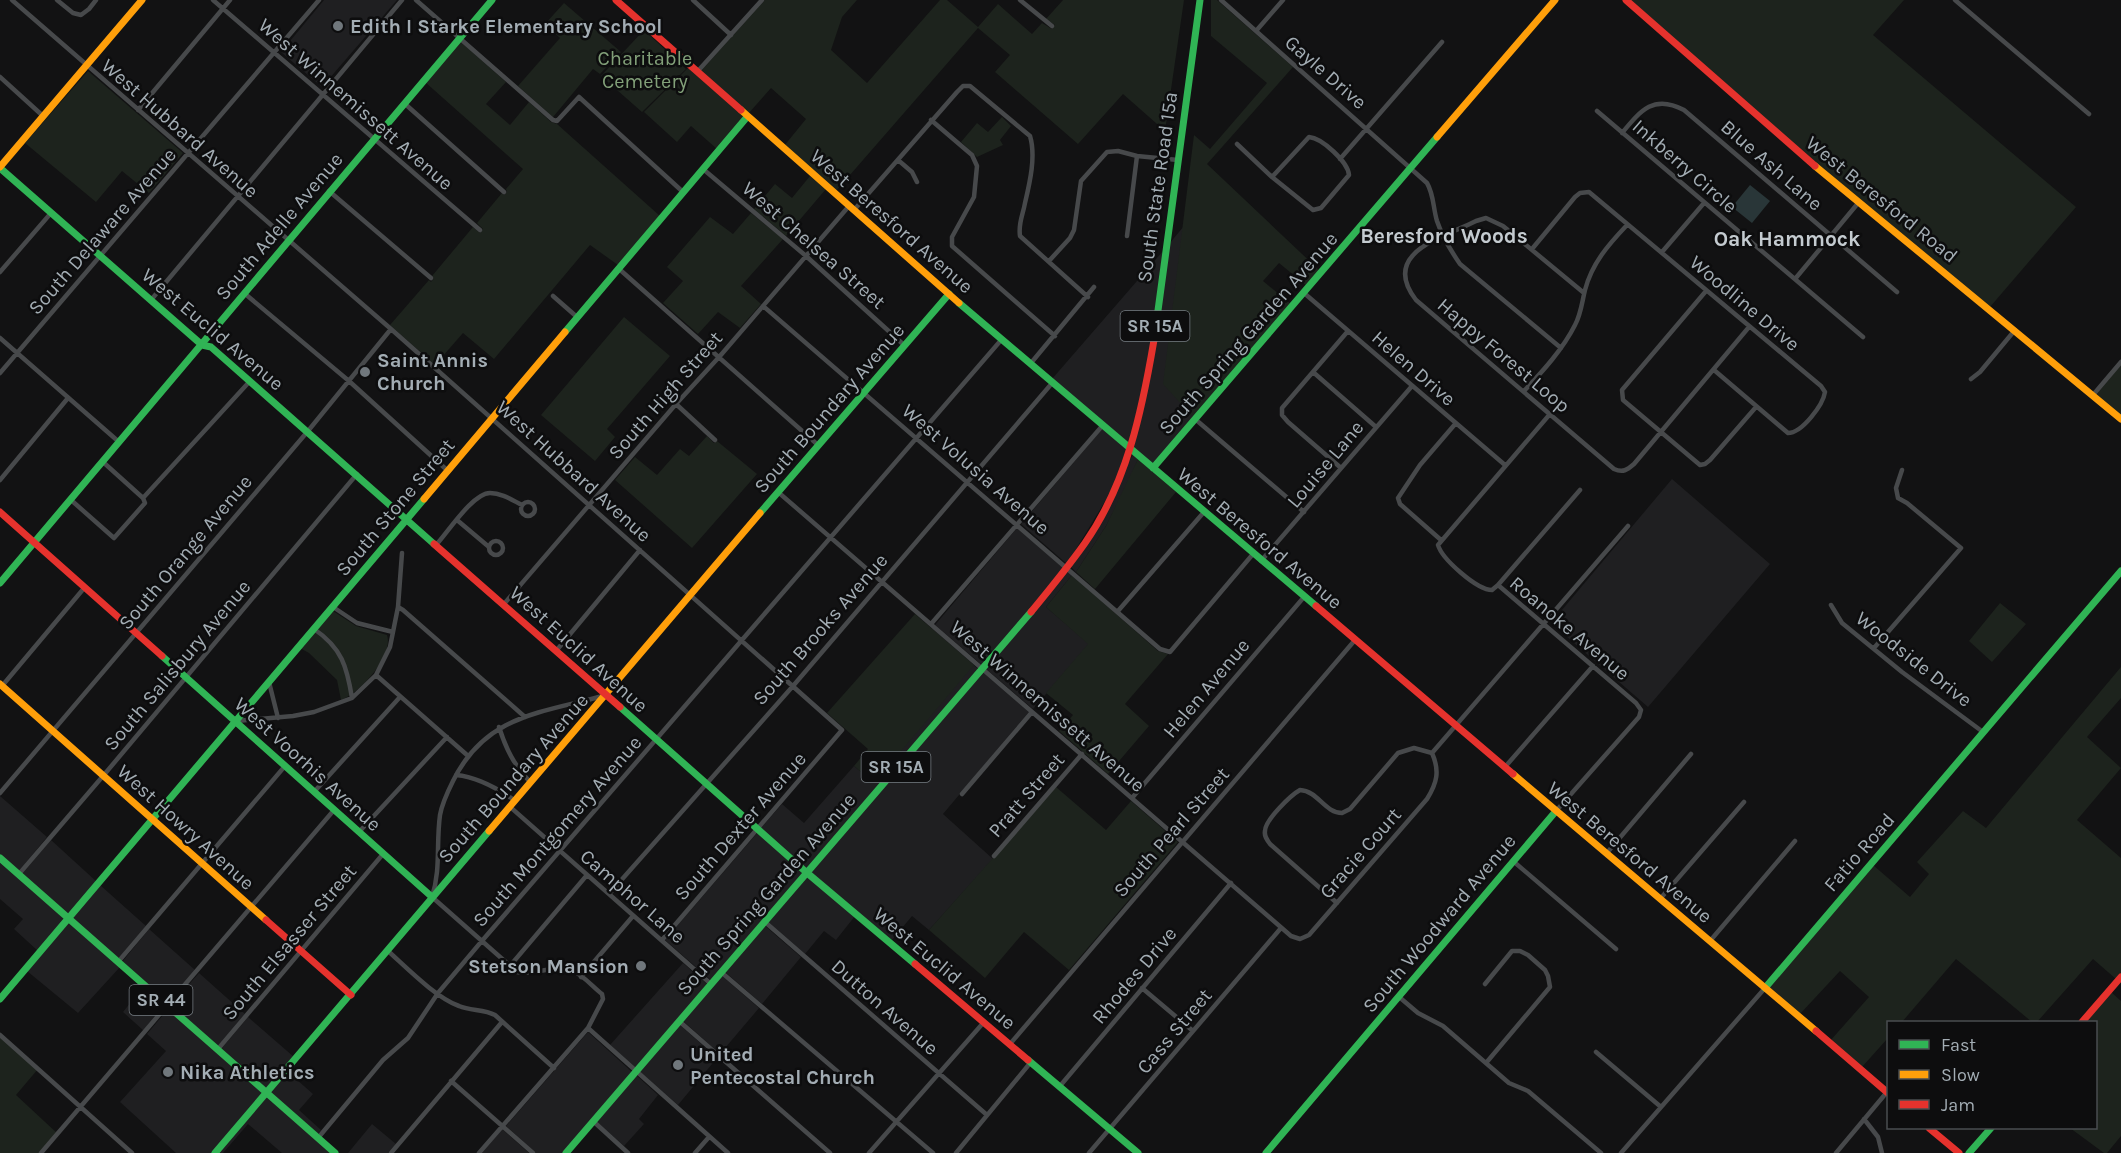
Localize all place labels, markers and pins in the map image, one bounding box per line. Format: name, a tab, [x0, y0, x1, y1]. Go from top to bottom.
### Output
place label: Edith I Starke Elementary School	[350, 15, 662, 38]
marker: Edith I Starke Elementary School	[331, 19, 345, 33]
place label: Saint Annis Church	[377, 349, 488, 395]
marker: Saint Annis Church	[358, 365, 372, 379]
place label: Stetson Mansion	[468, 955, 629, 978]
marker: Stetson Mansion	[634, 959, 648, 973]
place label: United Pentecostal Church	[690, 1043, 875, 1089]
marker: United Pentecostal Church	[671, 1058, 685, 1072]
place label: Nika Athletics	[180, 1061, 315, 1084]
marker: Nika Athletics	[161, 1065, 175, 1079]

